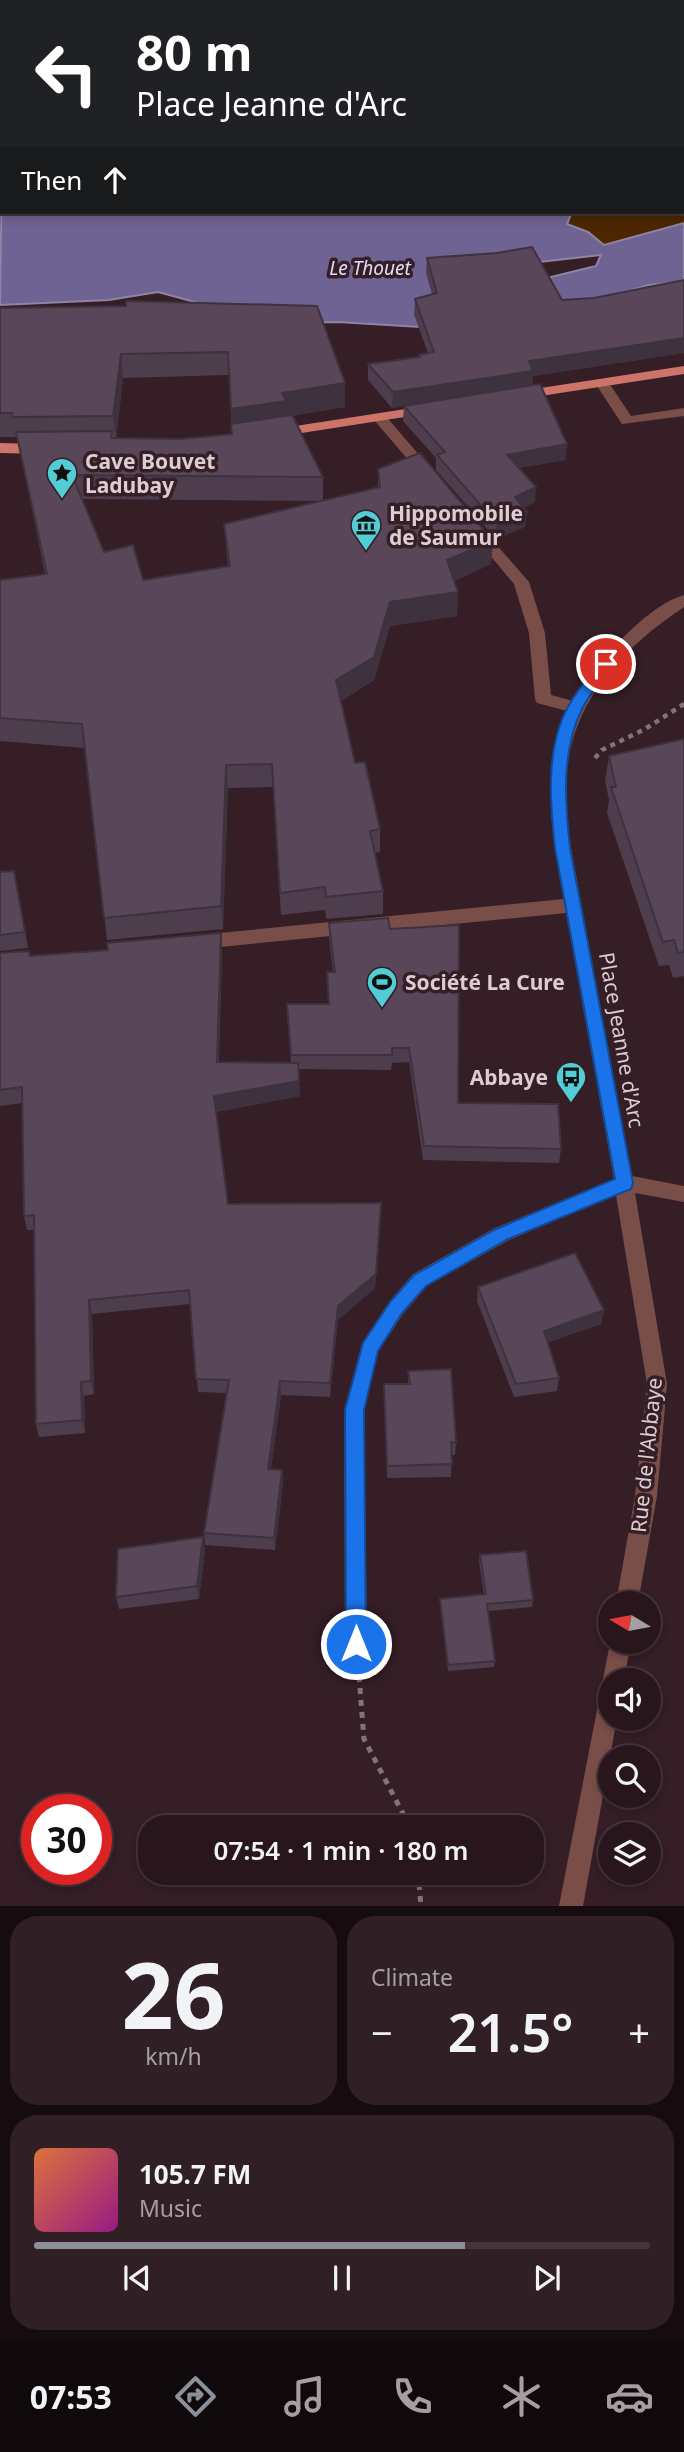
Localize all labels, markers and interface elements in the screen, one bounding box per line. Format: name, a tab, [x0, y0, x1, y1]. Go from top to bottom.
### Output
text: 80 m	[136, 19, 253, 85]
icon: left	[21, 28, 112, 119]
text: Place Jeanne d'Arc	[136, 82, 407, 125]
icon: ahead	[96, 161, 134, 199]
text: Then	[21, 162, 82, 198]
water label: Le Thouet	[329, 255, 411, 281]
place label: Cave Bouvet Ladubay	[85, 447, 215, 499]
place icon: Cave Bouvet Ladubay	[45, 456, 79, 500]
place label: Hippomobile de Saumur	[389, 499, 523, 551]
museum icon: Hippomobile de Saumur	[349, 508, 383, 552]
pin	[576, 634, 636, 694]
icon: arrive	[587, 645, 625, 683]
street label: Place Jeanne d'Arc	[593, 950, 651, 1130]
sports icon: Société La Cure	[365, 965, 399, 1009]
place label: Société La Cure	[405, 968, 565, 996]
bus stop icon: Abbaye	[554, 1060, 588, 1104]
place label: Abbaye	[470, 1063, 548, 1091]
street label: Rue de l'Abbaye	[624, 1376, 668, 1534]
north arrow	[598, 1591, 662, 1654]
map controls	[598, 1591, 661, 1885]
position arrow	[319, 1607, 393, 1681]
button: sound	[598, 1668, 661, 1731]
button: search	[598, 1745, 661, 1808]
speed limit sign: 30	[21, 1794, 112, 1885]
button: layers	[598, 1822, 661, 1885]
text: 07:54 · 1 min · 180 m	[214, 1832, 468, 1868]
text: 26	[121, 1932, 226, 2056]
text: Climate	[371, 1961, 453, 1993]
text: 21.5°	[448, 1996, 573, 2067]
text: −	[371, 2006, 393, 2058]
text: +	[628, 2006, 650, 2058]
text: km/h	[145, 2040, 202, 2072]
text: 105.7 FM	[139, 2156, 251, 2192]
text: Music	[139, 2192, 202, 2224]
icon: previous	[118, 2259, 156, 2297]
icon: pause	[323, 2259, 361, 2297]
icon: next	[528, 2259, 566, 2297]
icon: directions	[171, 2372, 220, 2421]
icon: music	[280, 2372, 329, 2421]
icon: phone	[388, 2372, 437, 2421]
icon: climate	[497, 2372, 546, 2421]
icon: car	[605, 2372, 654, 2421]
text: 07:53	[30, 2375, 112, 2418]

